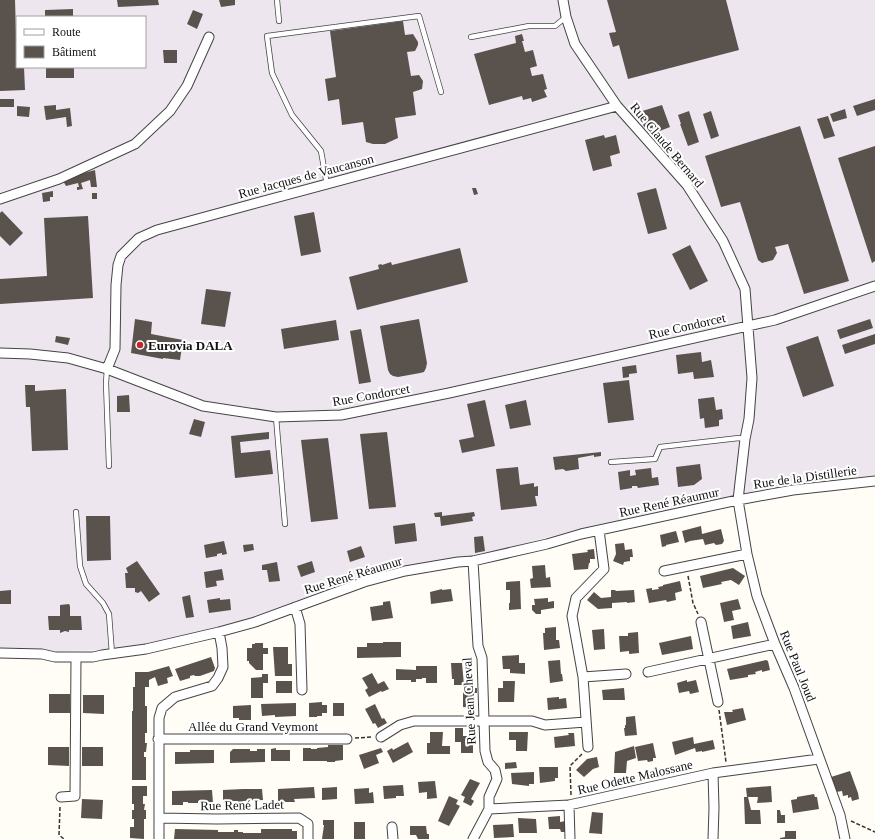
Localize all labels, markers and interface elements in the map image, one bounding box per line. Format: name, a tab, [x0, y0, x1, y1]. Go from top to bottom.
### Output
legend	[16, 16, 146, 68]
text: Route	[52, 25, 81, 39]
text: Bâtiment	[52, 45, 97, 59]
street label: Rue Claude Bernard	[627, 100, 707, 191]
street label: Rue Jacques de Vaucanson	[237, 151, 376, 201]
street label: Rue Condorcet	[647, 310, 727, 342]
place label: Eurovia DALA	[148, 338, 233, 353]
marker: Eurovia DALA	[135, 340, 145, 350]
street label: Rue Condorcet	[331, 381, 411, 409]
street label: Rue de la Distillerie	[752, 462, 858, 492]
street label: Rue René Réaumur	[618, 484, 721, 520]
street label: Rue René Réaumur	[302, 553, 405, 597]
street label: Rue Paul Joud	[777, 628, 819, 704]
street label: Rue Jean Cheval	[459, 657, 479, 745]
street label: Allée du Grand Veymont	[188, 719, 318, 734]
street label: Rue Odette Malossane	[576, 756, 694, 798]
street label: Rue René Ladet	[200, 797, 284, 813]

